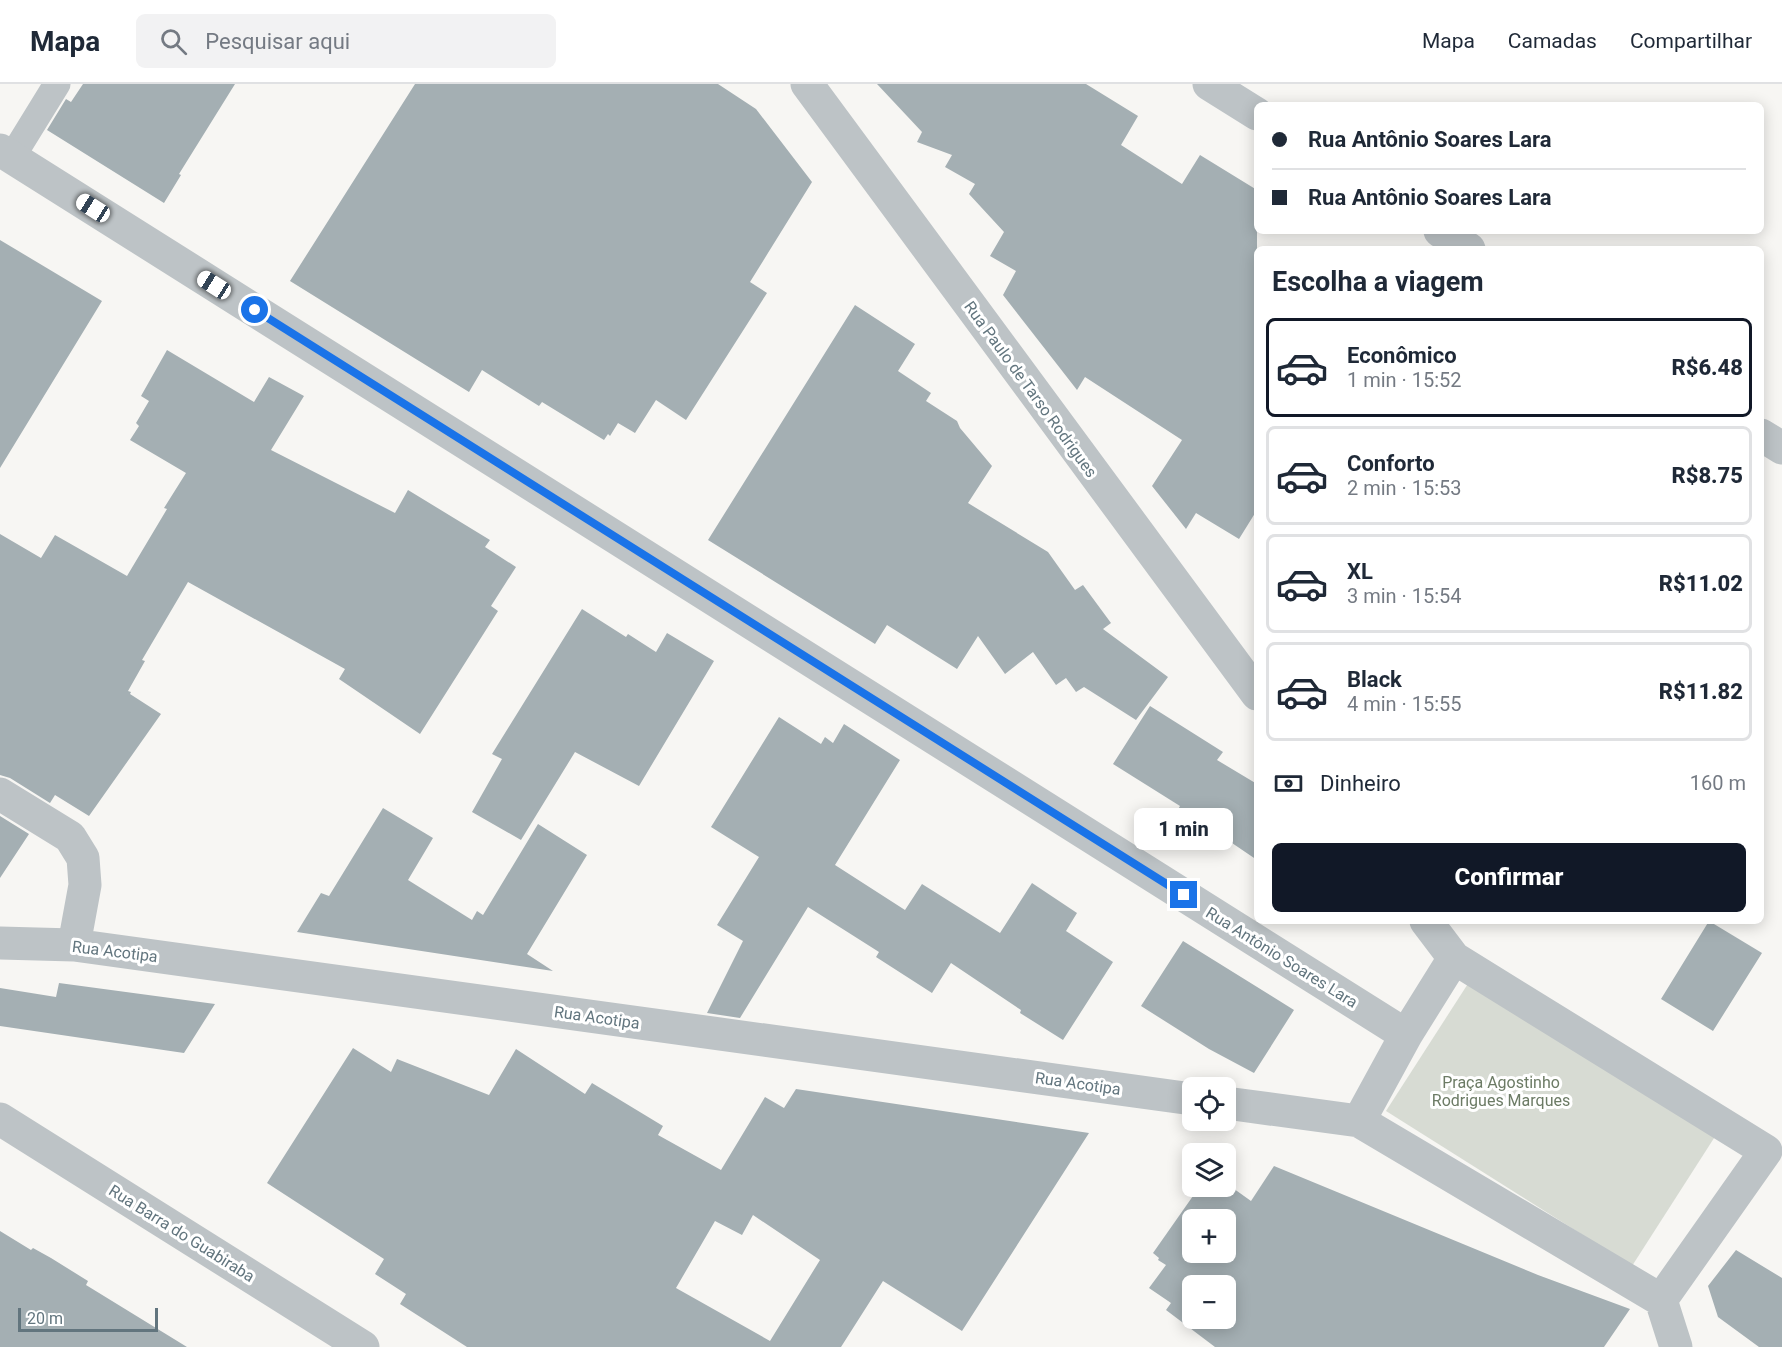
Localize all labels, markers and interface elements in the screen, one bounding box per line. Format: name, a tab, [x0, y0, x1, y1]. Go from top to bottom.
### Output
search box	[136, 14, 556, 68]
text: Mapa	[30, 25, 100, 58]
icon: search	[157, 25, 190, 58]
text: Pesquisar aqui	[205, 29, 350, 54]
text: Mapa	[1422, 29, 1475, 53]
text: Camadas	[1508, 29, 1597, 53]
text: Compartilhar	[1630, 29, 1752, 53]
text: Rua Antônio Soares Lara	[1308, 127, 1551, 152]
text: Rua Antônio Soares Lara	[1308, 185, 1551, 210]
car	[73, 191, 113, 225]
text: Escolha a viagem	[1272, 266, 1484, 298]
car	[194, 268, 234, 302]
route start	[241, 296, 268, 323]
street label: Rua Paulo de Tarso Rodrigues	[960, 298, 1101, 481]
icon: car	[1275, 341, 1329, 395]
text: Econômico	[1347, 343, 1457, 368]
text: R$6.48	[1672, 355, 1743, 380]
text: 1 min · 15:52	[1347, 368, 1462, 392]
icon: car	[1275, 449, 1329, 503]
text: Conforto	[1347, 451, 1435, 476]
text: R$8.75	[1672, 463, 1743, 488]
text: 2 min · 15:53	[1347, 476, 1462, 500]
icon: car	[1275, 557, 1329, 611]
text: XL	[1347, 559, 1373, 584]
text: R$11.02	[1659, 571, 1743, 596]
text: 3 min · 15:54	[1347, 584, 1462, 608]
icon: car	[1275, 665, 1329, 719]
text: Black	[1347, 667, 1402, 692]
text: R$11.82	[1659, 679, 1743, 704]
text: 4 min · 15:55	[1347, 692, 1462, 716]
icon: cash	[1272, 767, 1305, 800]
text: Dinheiro	[1320, 771, 1401, 796]
text: 160 m	[1690, 771, 1746, 795]
callout: 1 min	[1134, 808, 1234, 850]
text: 1 min	[1158, 817, 1209, 841]
button: Confirmar	[1272, 843, 1746, 912]
route end	[1170, 881, 1197, 908]
street label: Rua Antônio Soares Lara	[1202, 903, 1361, 1012]
street label: Rua Acotipa	[71, 937, 159, 966]
street label: Rua Acotipa	[553, 1002, 641, 1033]
street label: Rua Acotipa	[1034, 1068, 1122, 1099]
park label: Praça Agostinho Rodrigues Marques	[1432, 1073, 1570, 1110]
map controls	[1182, 1077, 1236, 1329]
button: locate	[1182, 1077, 1236, 1131]
button: layers	[1182, 1143, 1236, 1197]
street label: Rua Barra do Guabiraba	[105, 1181, 258, 1286]
button: +	[1182, 1209, 1236, 1263]
button: −	[1182, 1275, 1236, 1329]
scale bar	[18, 1305, 158, 1332]
text: 20 m	[27, 1309, 63, 1328]

